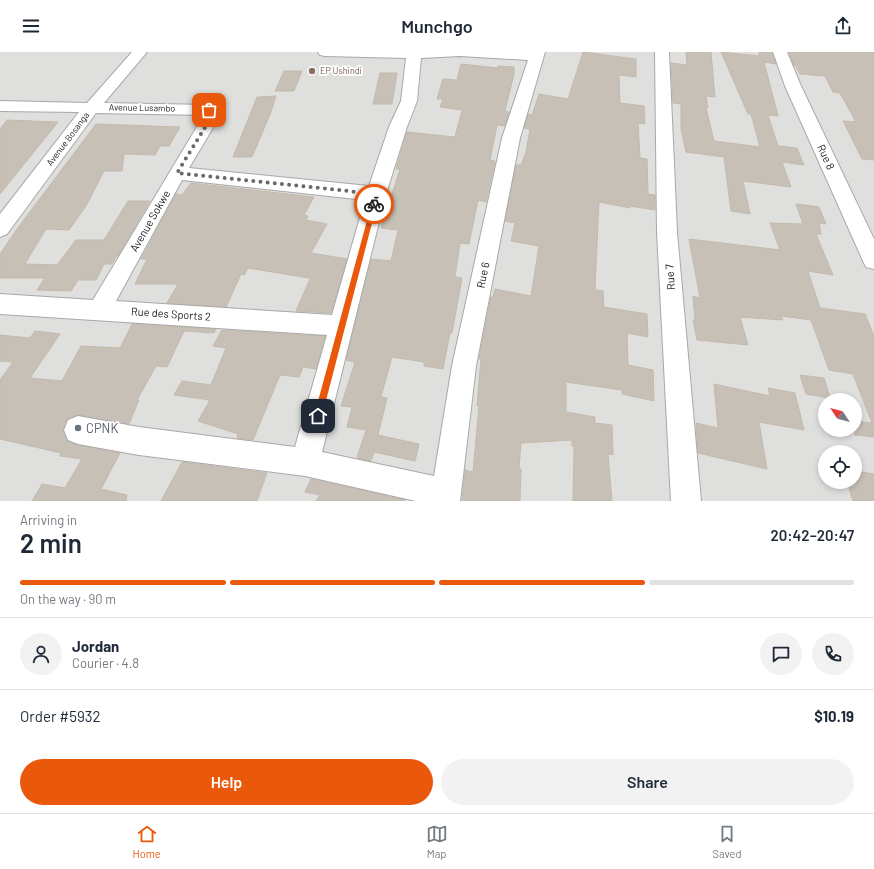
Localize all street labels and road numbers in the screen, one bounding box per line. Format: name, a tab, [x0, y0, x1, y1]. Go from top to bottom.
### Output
street label: Avenue Lusambo	[109, 101, 175, 114]
street label: Avenue Bosanga	[44, 110, 91, 168]
street label: Rue 8	[815, 142, 838, 172]
street label: Avenue Sokwe	[127, 188, 172, 254]
street label: Rue 6	[473, 260, 492, 289]
street label: Rue 7	[662, 264, 677, 290]
street label: Rue des Sports 2	[131, 304, 211, 323]

